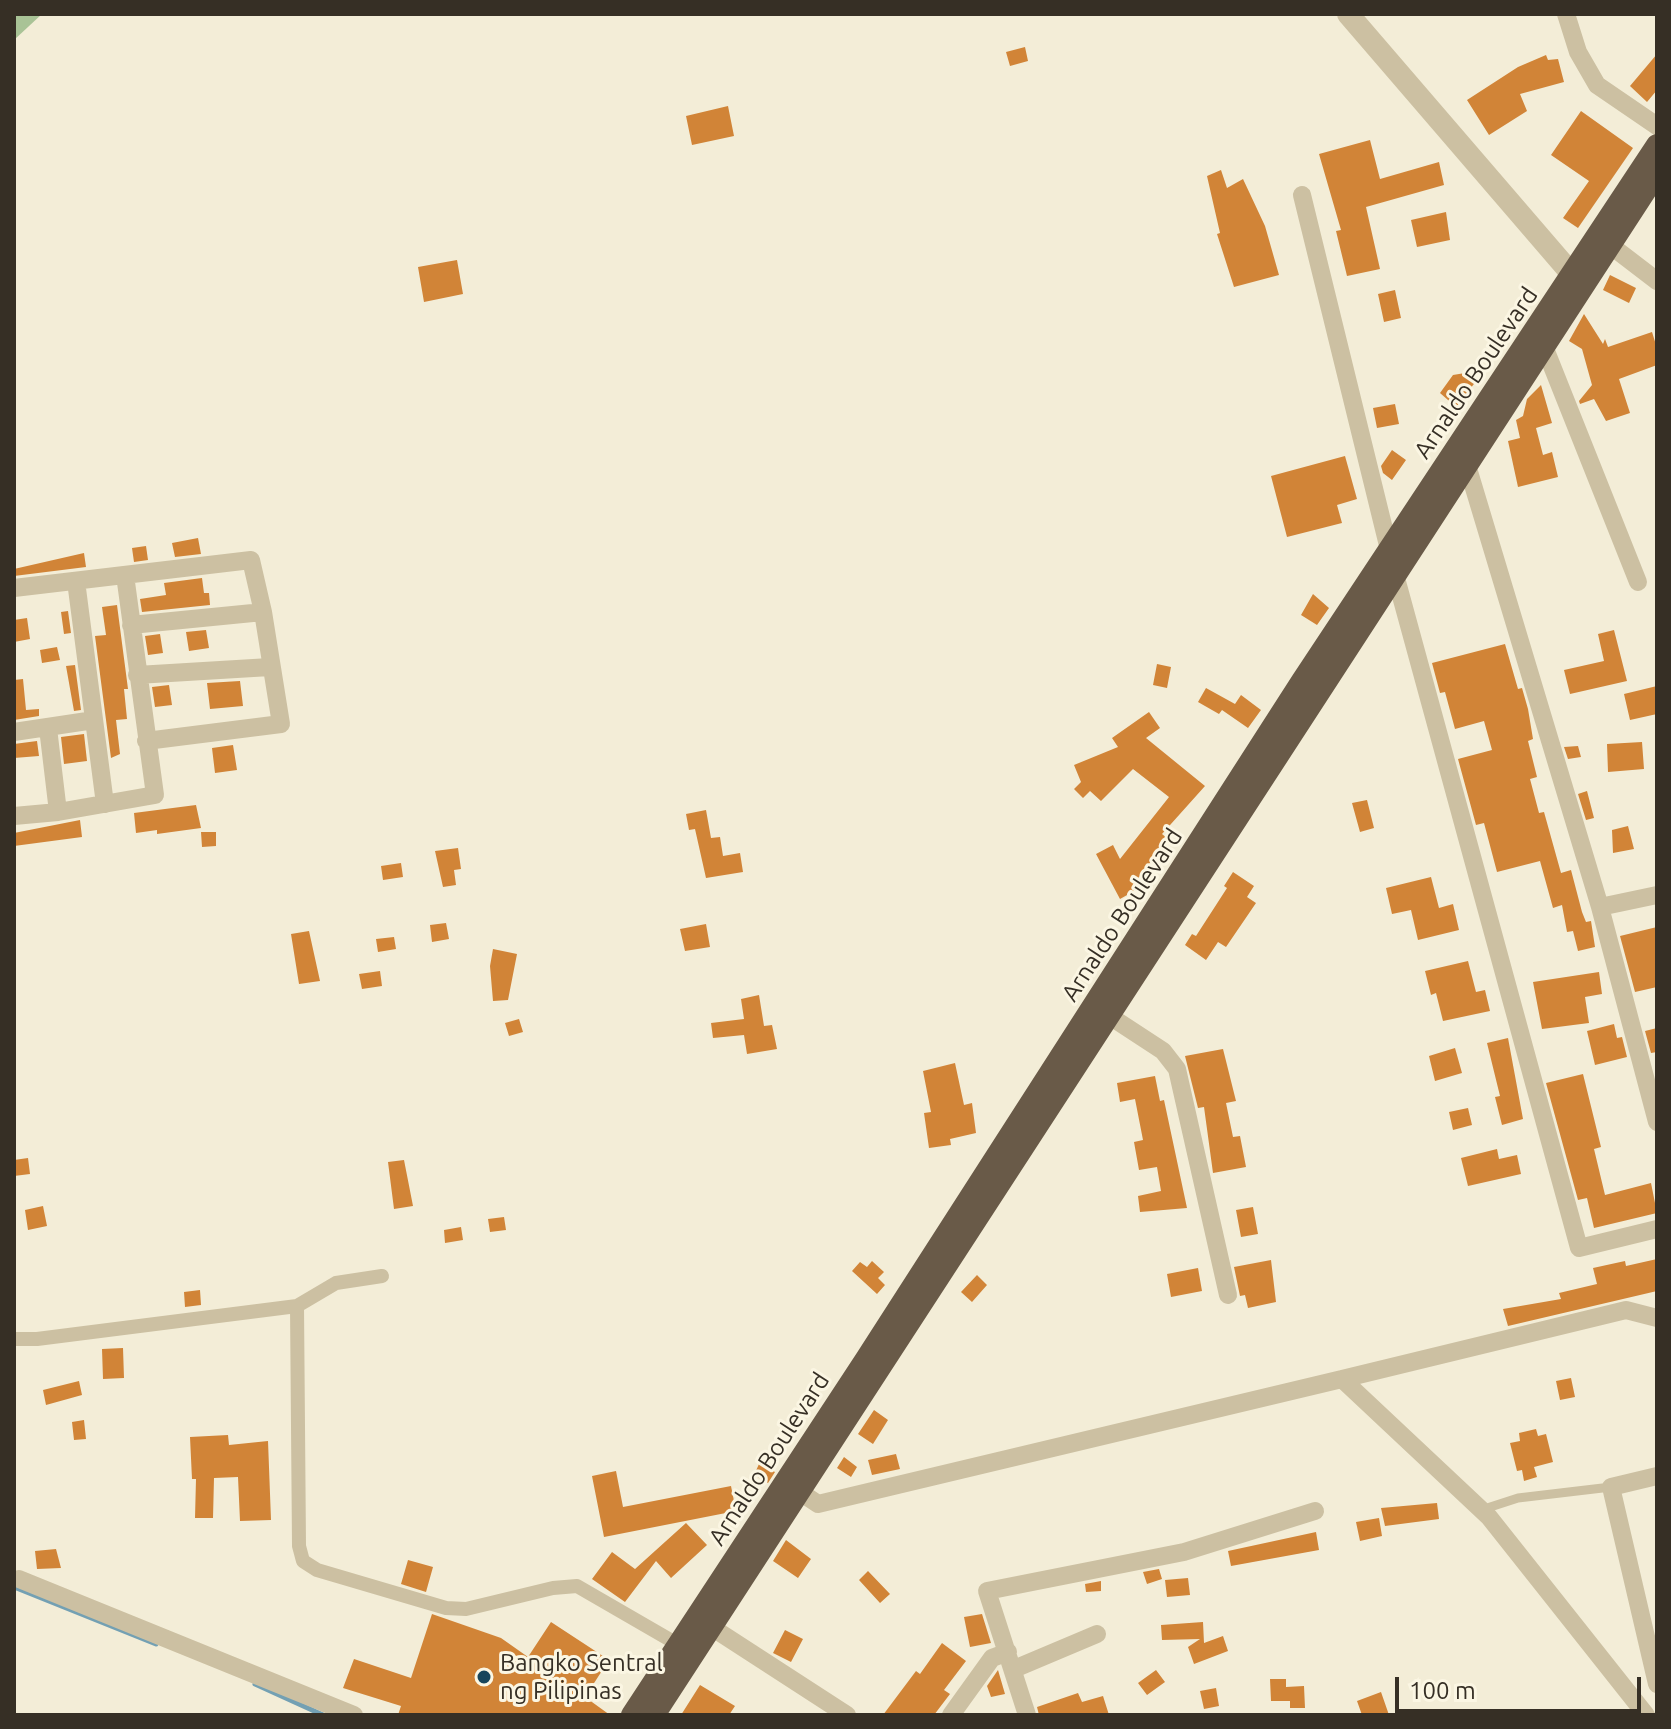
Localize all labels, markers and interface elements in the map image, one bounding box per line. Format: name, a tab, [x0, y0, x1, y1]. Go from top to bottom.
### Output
street label: Arnaldo Boulevard	[1408, 282, 1544, 464]
street label: Arnaldo Boulevard	[1055, 823, 1189, 1007]
street label: Arnaldo Boulevard	[702, 1367, 836, 1551]
place label: Bangko Sentral ng Pilipinas	[500, 1649, 663, 1705]
scale bar	[1399, 1661, 1645, 1711]
marker: Bangko Sentral ng Pilipinas	[475, 1668, 493, 1686]
text: 100 m	[1409, 1677, 1476, 1704]

